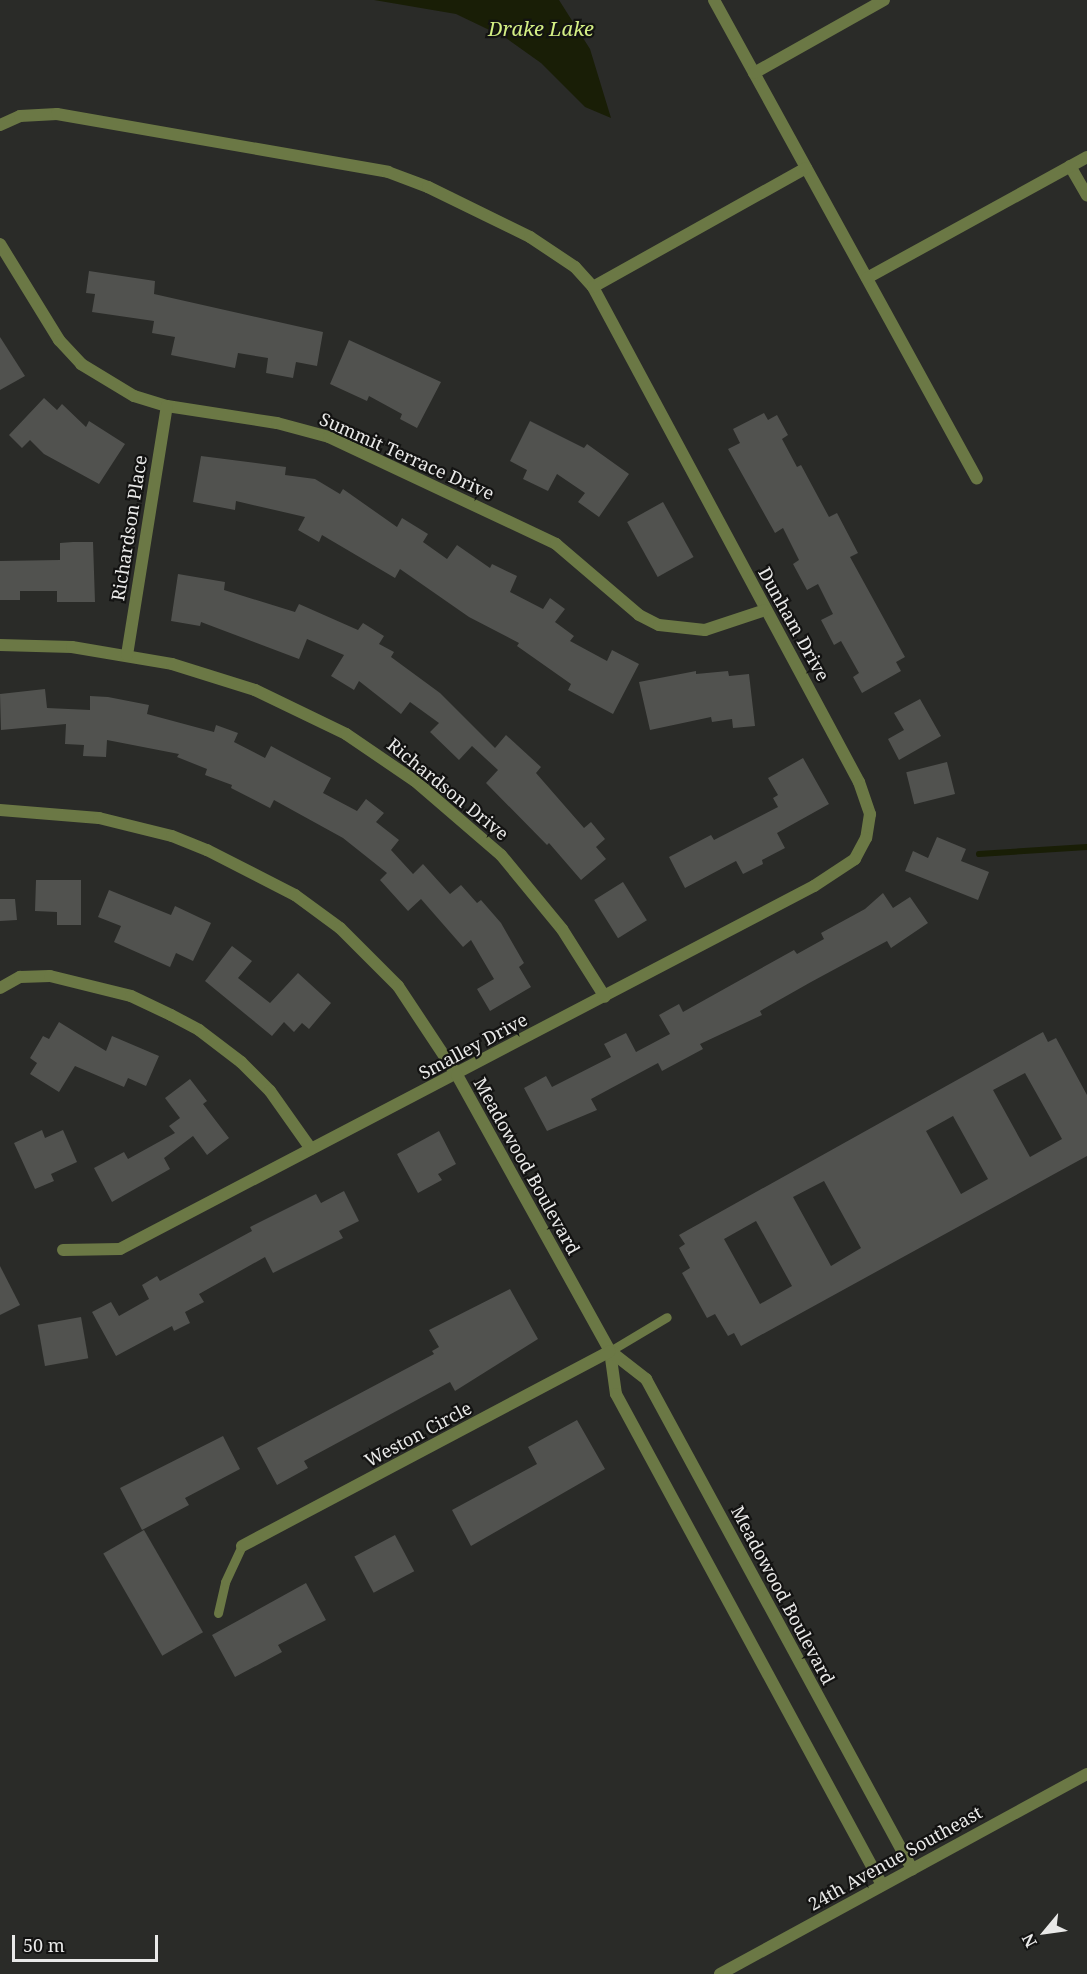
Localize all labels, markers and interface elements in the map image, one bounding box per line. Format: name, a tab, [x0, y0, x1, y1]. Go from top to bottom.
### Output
water label: Drake Lake	[488, 16, 594, 40]
street label: Summit Terrace Drive	[316, 408, 498, 504]
street label: Richardson Place	[107, 454, 151, 602]
street label: Dunham Drive	[754, 563, 834, 685]
street label: Richardson Drive	[383, 734, 513, 844]
street label: Smalley Drive	[415, 1008, 531, 1084]
street label: Meadowood Boulevard	[469, 1074, 585, 1258]
street label: Weston Circle	[361, 1397, 475, 1471]
street label: Meadowood Boulevard	[727, 1502, 839, 1688]
street label: 24th Avenue Southeast	[804, 1801, 986, 1915]
north arrow	[1015, 1902, 1075, 1962]
scale bar	[15, 1923, 160, 1961]
text: N	[1017, 1930, 1042, 1952]
text: 50 m	[23, 1933, 65, 1957]

